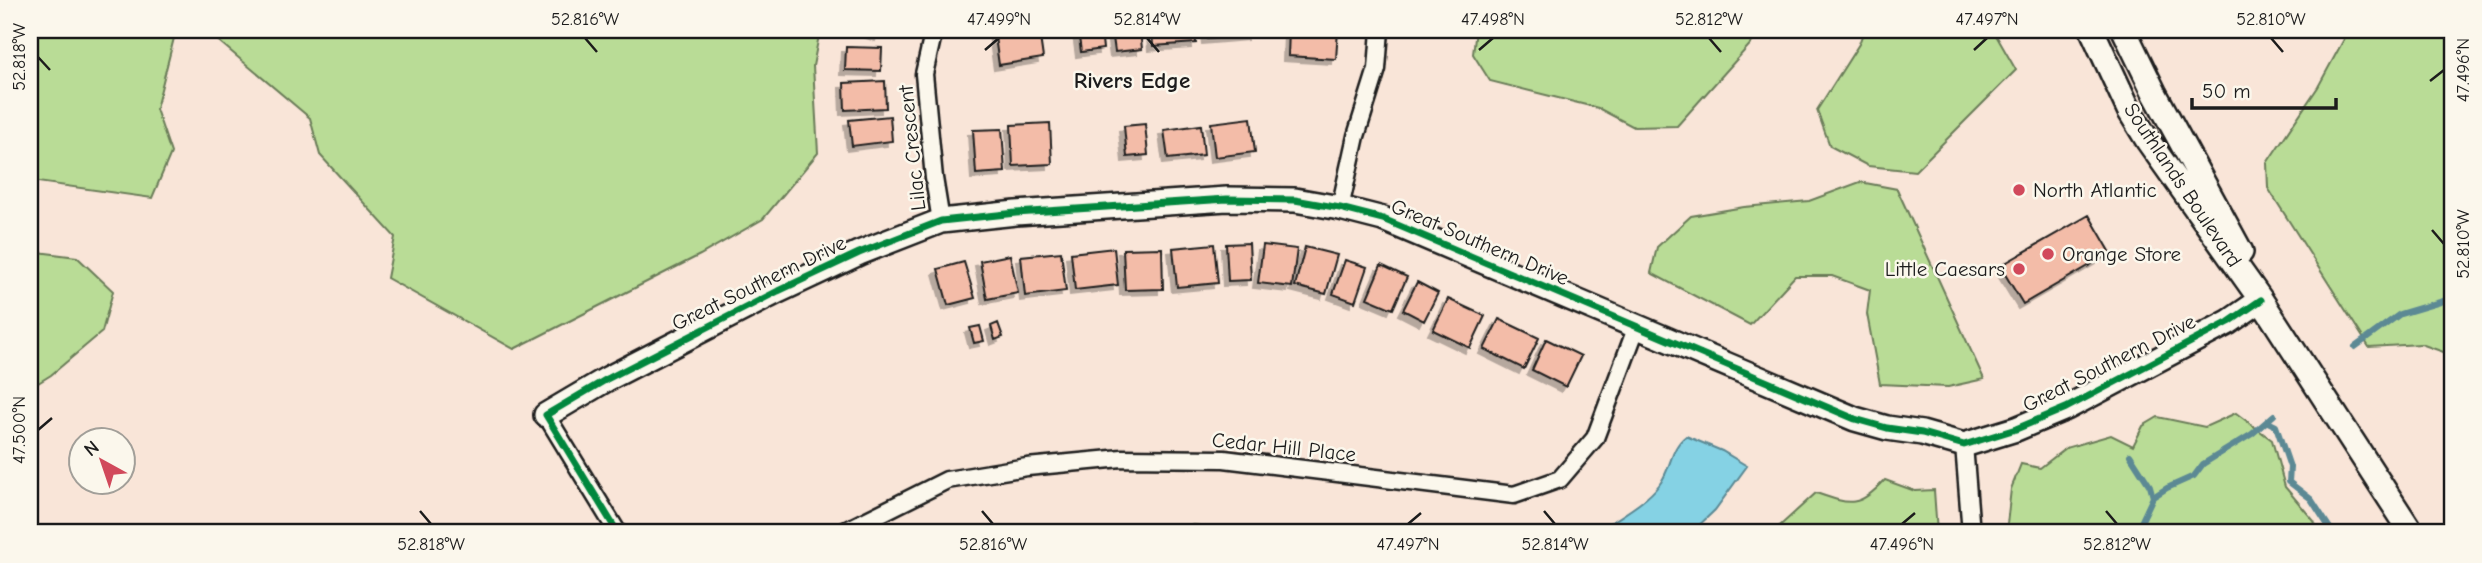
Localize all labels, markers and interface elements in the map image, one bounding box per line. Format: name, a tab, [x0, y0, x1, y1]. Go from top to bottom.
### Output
text: 52.816°W	[551, 9, 619, 30]
text: 47.499°N	[967, 9, 1031, 30]
text: 52.814°W	[1113, 9, 1181, 30]
text: 47.498°N	[1461, 9, 1525, 30]
text: 52.812°W	[1675, 9, 1743, 30]
text: 47.497°N	[1955, 9, 2019, 30]
text: 52.810°W	[2236, 9, 2306, 30]
text: 52.818°W	[9, 23, 30, 91]
text: 47.496°N	[2453, 38, 2474, 102]
scale bar	[2192, 66, 2335, 110]
district label: Rivers Edge	[1074, 67, 1190, 94]
text: 50 m	[2202, 79, 2251, 103]
street label: Lilac Crescent	[893, 83, 931, 212]
street label: Southlands Boulevard	[2119, 98, 2247, 272]
place label: North Atlantic	[2033, 178, 2157, 202]
marker: North Atlantic	[2011, 182, 2027, 198]
street label: Great Southern Drive	[1388, 194, 1572, 290]
text: 52.810°W	[2453, 209, 2474, 279]
street label: Great Southern Drive	[668, 230, 850, 336]
place label: Orange Store	[2062, 242, 2181, 266]
marker: Orange Store	[2040, 246, 2056, 262]
place label: Little Caesars	[1885, 257, 2005, 281]
marker: Little Caesars	[2011, 261, 2027, 277]
street label: Great Southern Drive	[2019, 309, 2199, 417]
text: 47.500°N	[9, 396, 30, 464]
north arrow	[66, 426, 136, 496]
street label: Cedar Hill Place	[1211, 428, 1357, 466]
text: N	[80, 436, 104, 461]
text: 52.818°W	[397, 534, 465, 555]
text: 52.816°W	[959, 534, 1027, 555]
text: 47.497°N	[1376, 534, 1440, 555]
text: 52.814°W	[1521, 534, 1589, 555]
text: 47.496°N	[1870, 534, 1934, 555]
text: 52.812°W	[2083, 534, 2151, 555]

